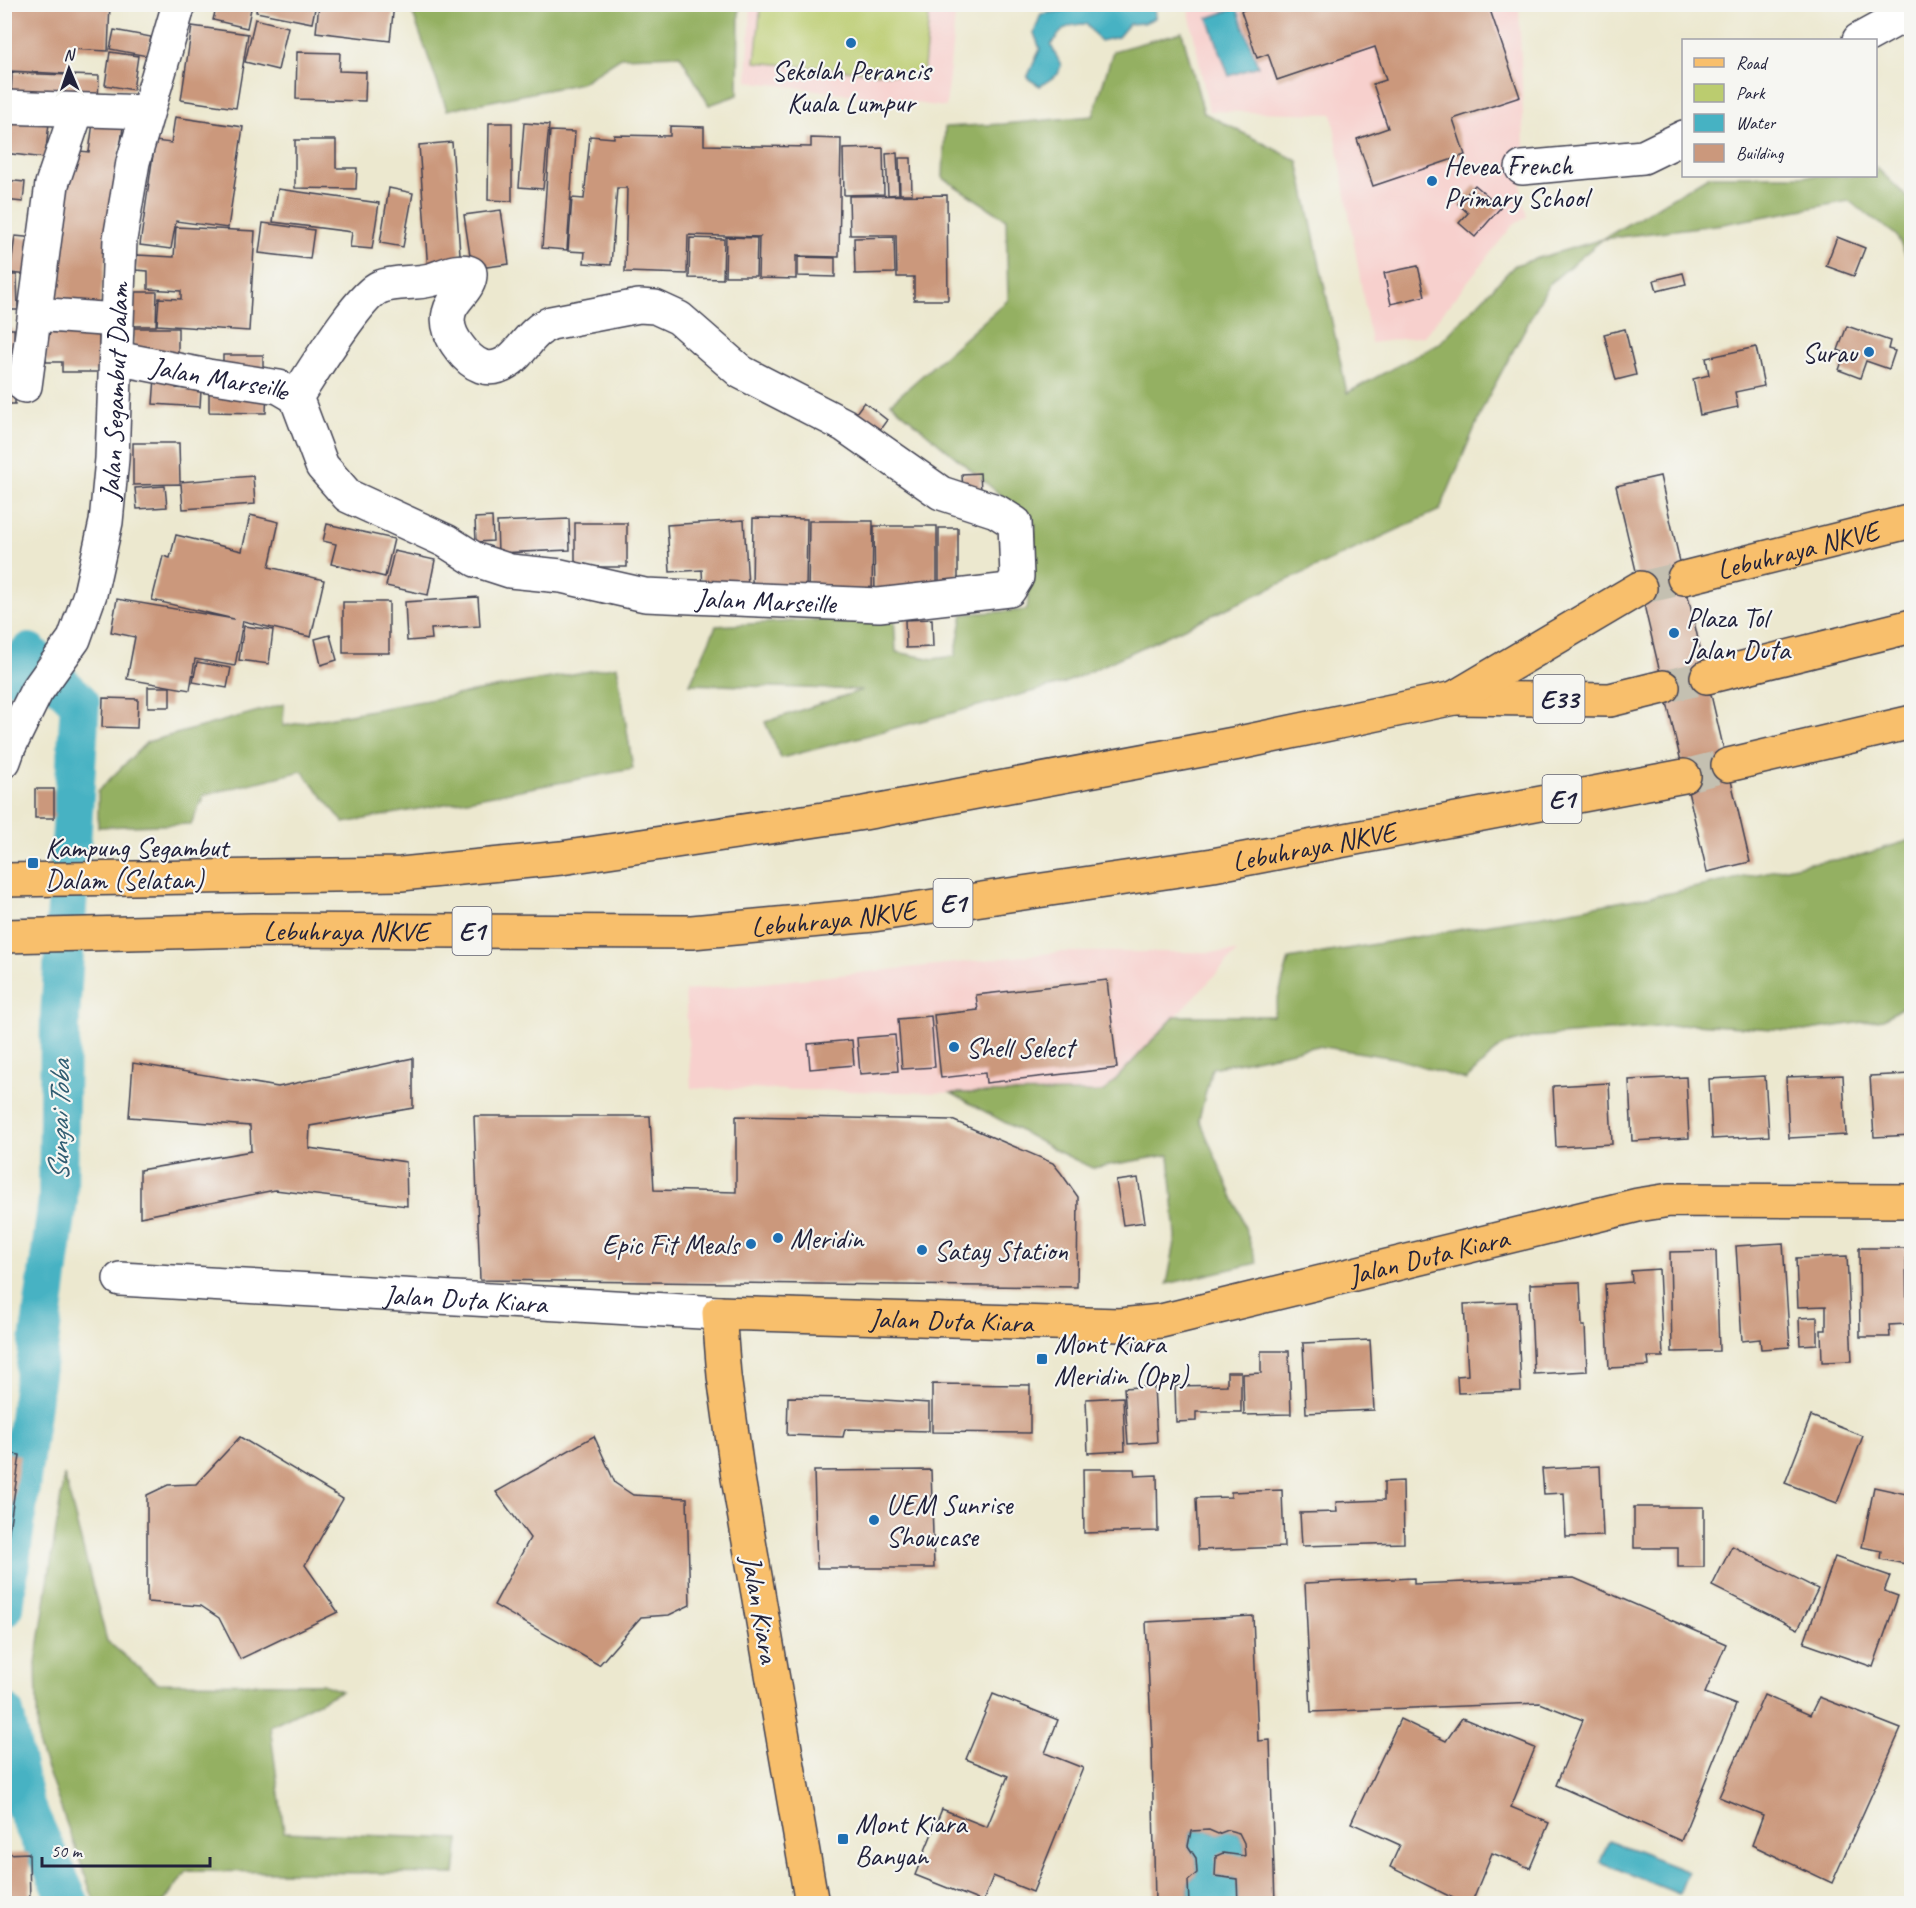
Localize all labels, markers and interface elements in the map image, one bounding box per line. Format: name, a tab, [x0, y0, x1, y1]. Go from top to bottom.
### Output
marker: Sekolah Perancis Kuala Lumpur	[844, 36, 858, 50]
north arrow	[39, 39, 99, 99]
legend	[1682, 39, 1877, 177]
text: N	[63, 45, 77, 65]
text: Road	[1736, 52, 1769, 74]
place label: Sekolah Perancis Kuala Lumpur	[772, 53, 933, 120]
text: Park	[1736, 82, 1766, 104]
text: Water	[1736, 112, 1777, 134]
text: Building	[1736, 142, 1785, 164]
place label: Hevea French Primary School	[1444, 148, 1593, 215]
marker: Hevea French Primary School	[1425, 174, 1439, 188]
street label: Jalan Segambut Dalam	[91, 280, 136, 503]
place label: Surau	[1802, 335, 1859, 370]
marker: Surau	[1862, 345, 1876, 359]
street label: Jalan Marseille	[146, 348, 298, 409]
street label: Lebuhraya NKVE	[1713, 512, 1885, 587]
street label: Jalan Marseille	[693, 580, 838, 621]
place label: Plaza Tol Jalan Duta	[1684, 600, 1792, 667]
marker: Plaza Tol Jalan Duta	[1667, 626, 1681, 640]
road number: E33	[1534, 675, 1584, 723]
road number: E1	[1542, 775, 1582, 823]
street label: Lebuhraya NKVE	[1229, 813, 1401, 879]
place label: Kampung Segambut Dalam (Selatan)	[45, 830, 231, 897]
marker: Kampung Segambut Dalam (Selatan)	[26, 856, 40, 870]
road number: E1	[934, 879, 972, 927]
street label: Lebuhraya NKVE	[749, 891, 921, 944]
road number: E1	[452, 907, 492, 955]
street label: Lebuhraya NKVE	[263, 913, 432, 949]
place label: Shell Select	[966, 1030, 1078, 1065]
marker: Shell Select	[947, 1040, 961, 1054]
water label: Sungai Toba	[39, 1057, 79, 1182]
street label: Jalan Duta Kiara	[1343, 1220, 1514, 1293]
place label: Meridin	[790, 1221, 865, 1256]
place label: Epic Fit Meals	[602, 1227, 741, 1262]
marker: Meridin	[771, 1231, 785, 1245]
place label: Satay Station	[934, 1233, 1068, 1268]
marker: Epic Fit Meals	[744, 1237, 758, 1251]
marker: Satay Station	[915, 1243, 929, 1257]
street label: Jalan Duta Kiara	[381, 1277, 550, 1321]
street label: Jalan Duta Kiara	[867, 1300, 1035, 1340]
place label: Mont Kiara Meridin (Opp)	[1054, 1326, 1190, 1393]
marker: Mont Kiara Meridin (Opp)	[1035, 1352, 1049, 1366]
place label: UEM Sunrise Showcase	[886, 1487, 1014, 1554]
marker: UEM Sunrise Showcase	[867, 1513, 881, 1527]
street label: Jalan Kiara	[734, 1551, 787, 1667]
place label: Mont Kiara Banyan	[855, 1806, 968, 1873]
scale bar	[42, 1830, 210, 1868]
marker: Mont Kiara Banyan	[836, 1832, 850, 1846]
text: 50 m	[51, 1840, 84, 1862]

